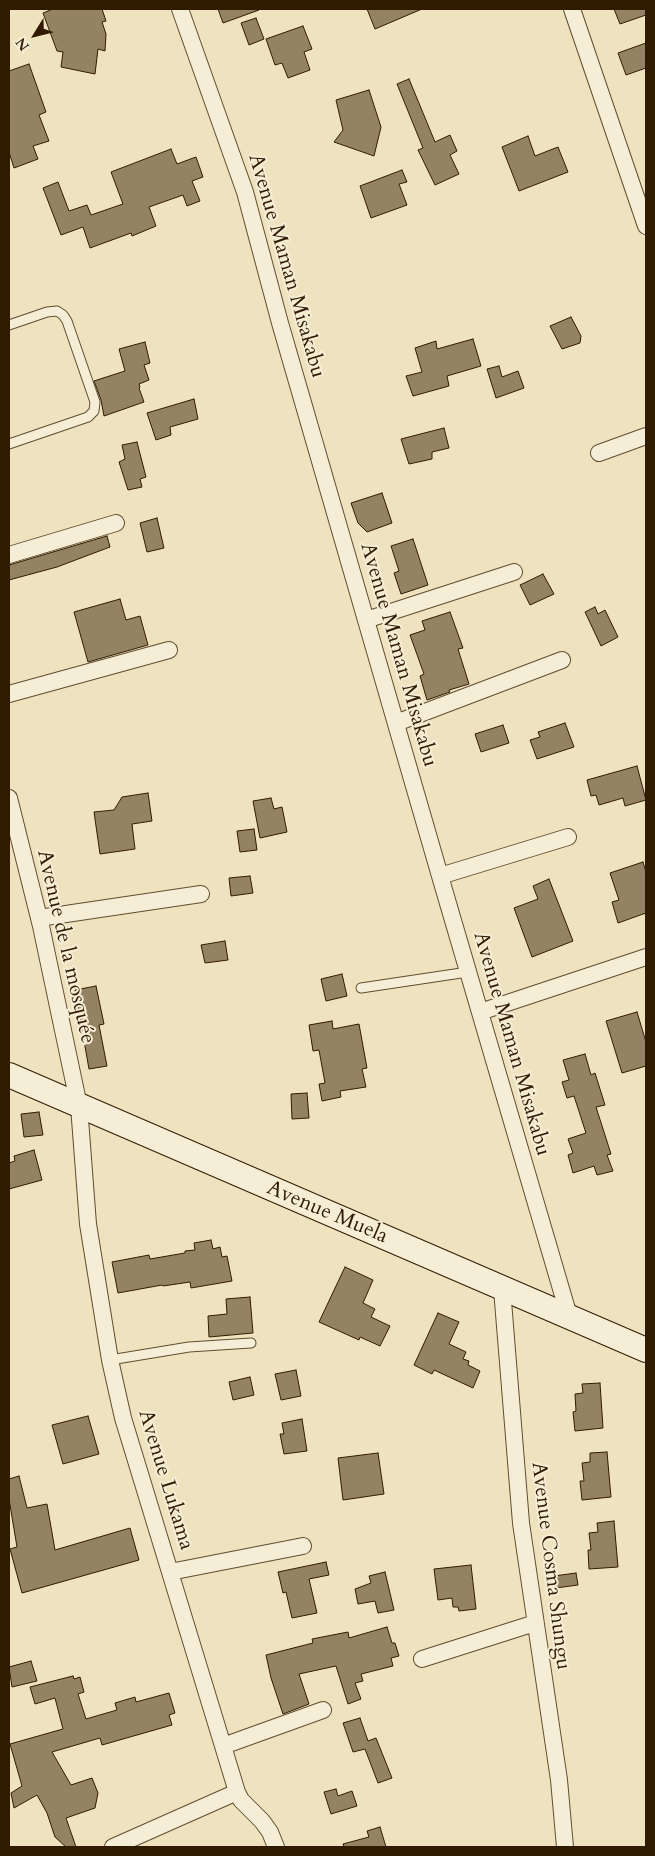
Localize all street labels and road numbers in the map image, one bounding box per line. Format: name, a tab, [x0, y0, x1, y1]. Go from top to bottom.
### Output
street label: Avenue Maman Misakabu	[242, 151, 330, 381]
street label: Avenue Maman Misakabu	[354, 540, 442, 770]
street label: Avenue de la mosquée	[30, 848, 100, 1046]
street label: Avenue Maman Misakabu	[467, 929, 555, 1159]
street label: Avenue Muela	[263, 1176, 391, 1250]
street label: Avenue Lukama	[132, 1407, 198, 1553]
street label: Avenue Cosma Shungu	[525, 1461, 575, 1671]

